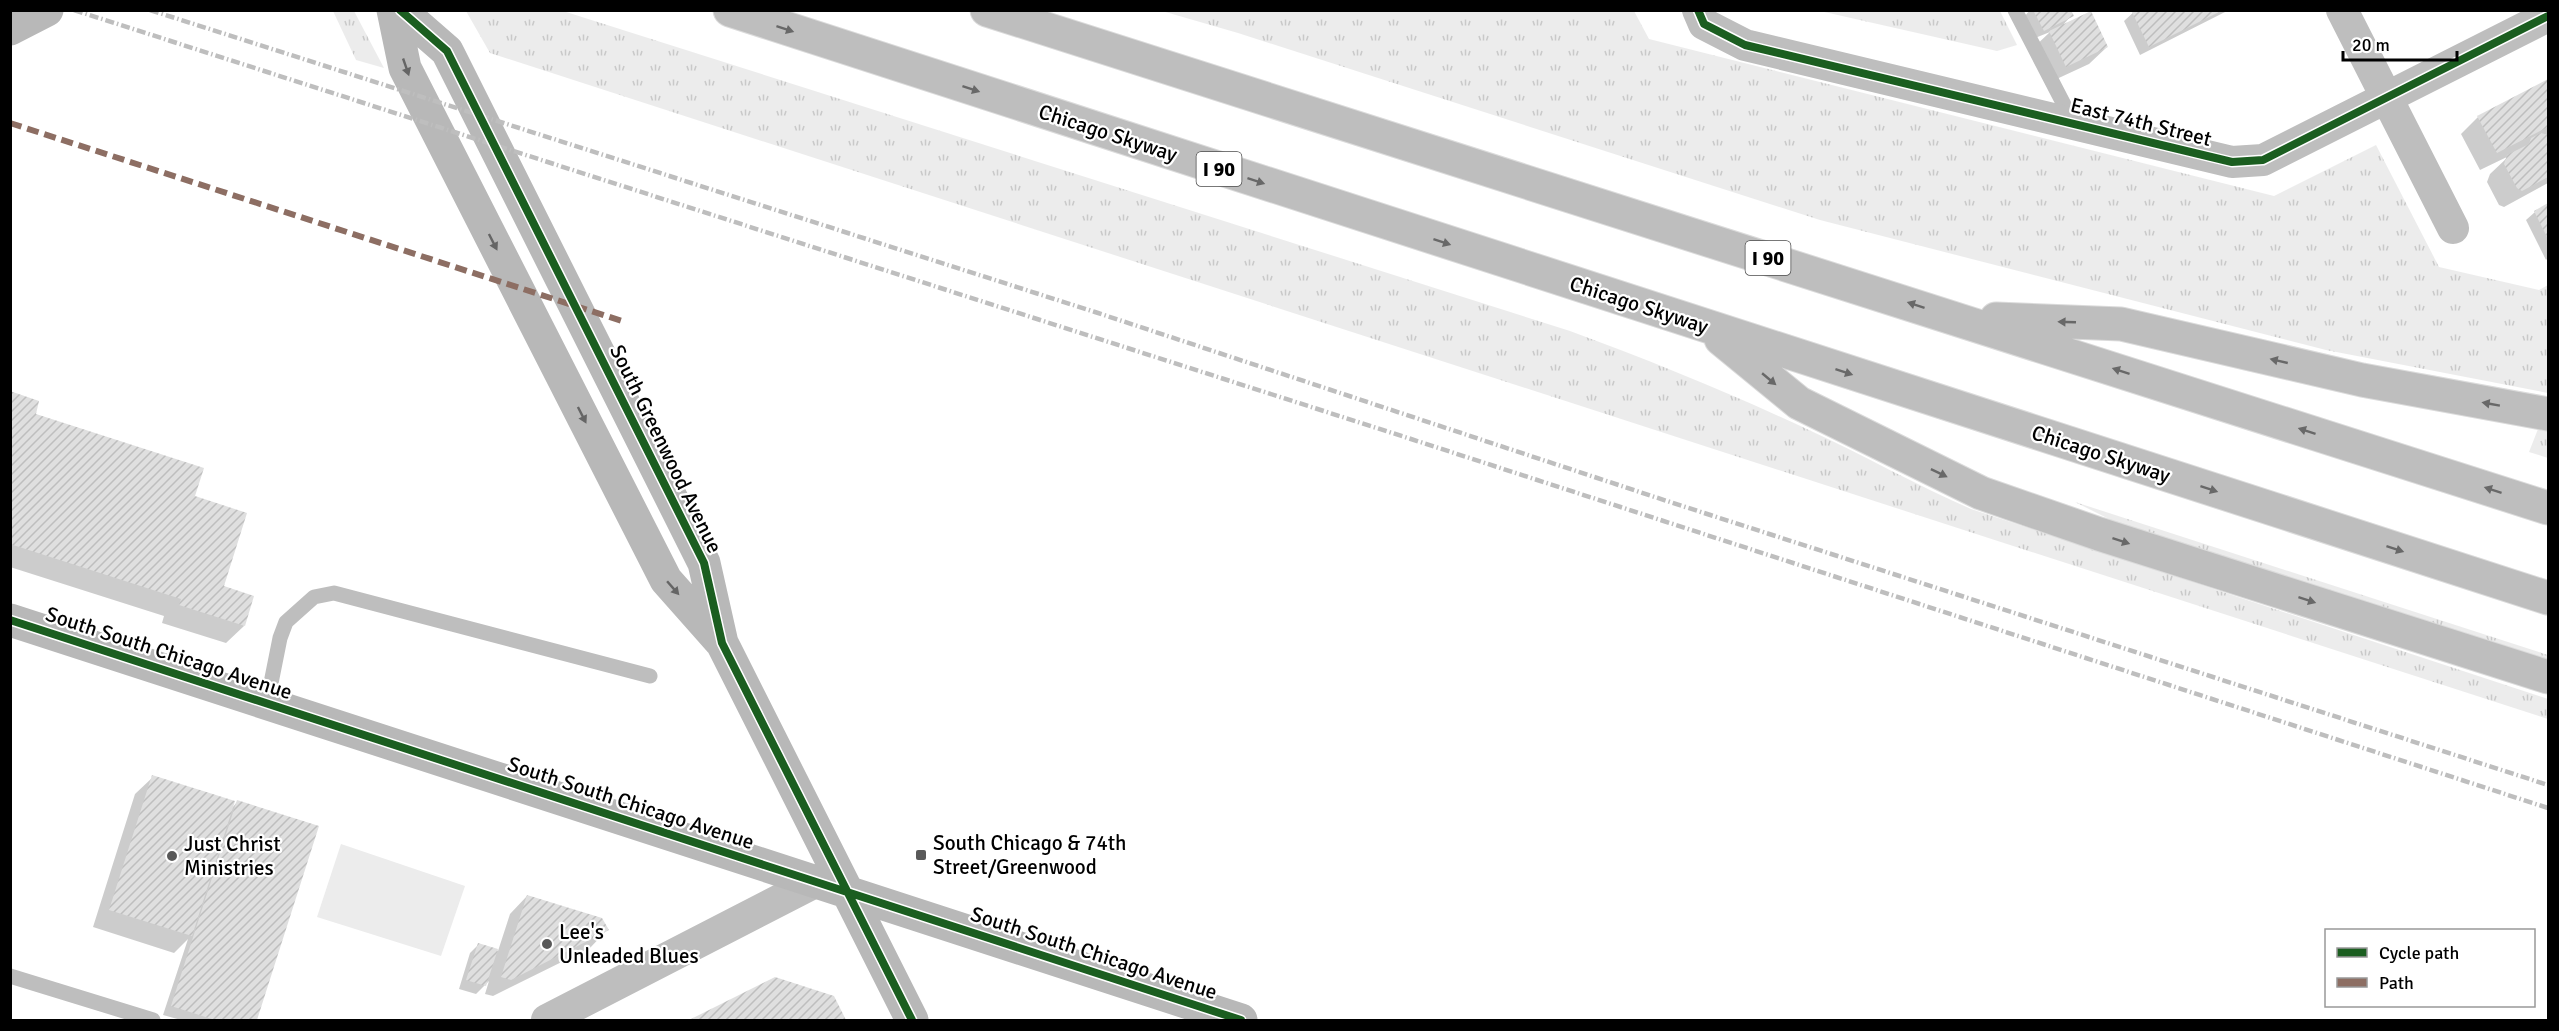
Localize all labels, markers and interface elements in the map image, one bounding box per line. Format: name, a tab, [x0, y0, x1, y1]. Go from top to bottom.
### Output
one-way arrow	[776, 24, 794, 34]
scale bar	[2343, 24, 2457, 62]
text: 20 m	[2352, 34, 2390, 56]
one-way arrow	[402, 59, 412, 77]
one-way arrow	[962, 85, 980, 94]
street label: East 74th Street	[2068, 92, 2214, 152]
street label: Chicago Skyway	[1035, 98, 1181, 168]
road number: I 90	[1196, 152, 1242, 186]
one-way arrow	[1247, 177, 1265, 187]
one-way arrow	[489, 233, 498, 250]
one-way arrow	[1433, 237, 1451, 247]
road number: I 90	[1746, 241, 1790, 275]
street label: Chicago Skyway	[1566, 270, 1712, 340]
one-way arrow	[1907, 300, 1925, 309]
one-way arrow	[2058, 318, 2077, 327]
street label: South Greenwood Avenue	[604, 341, 728, 557]
one-way arrow	[2269, 356, 2288, 365]
one-way arrow	[2112, 366, 2130, 375]
one-way arrow	[1835, 367, 1853, 377]
one-way arrow	[1761, 372, 1777, 385]
one-way arrow	[2481, 399, 2500, 408]
one-way arrow	[577, 407, 587, 424]
street label: Chicago Skyway	[2028, 419, 2174, 489]
one-way arrow	[2298, 425, 2316, 435]
one-way arrow	[1931, 468, 1948, 477]
one-way arrow	[2200, 485, 2218, 494]
one-way arrow	[2484, 485, 2502, 494]
one-way arrow	[2112, 537, 2130, 546]
one-way arrow	[2386, 544, 2404, 554]
one-way arrow	[666, 580, 679, 595]
one-way arrow	[2298, 596, 2316, 606]
street label: South South Chicago Avenue	[43, 601, 295, 705]
street label: South South Chicago Avenue	[505, 751, 757, 855]
place label: South Chicago & 74th Street/Greenwood	[933, 830, 1127, 880]
place label: Just Christ Ministries	[184, 831, 281, 881]
marker: South Chicago & 74th Street/Greenwood	[914, 848, 928, 862]
marker: Just Christ Ministries	[165, 849, 179, 863]
street label: South South Chicago Avenue	[968, 901, 1220, 1005]
place label: Lee's Unleaded Blues	[559, 919, 699, 969]
legend	[2325, 929, 2535, 1007]
marker: Lee's Unleaded Blues	[540, 937, 554, 951]
text: Cycle path	[2379, 942, 2459, 964]
text: Path	[2379, 972, 2414, 994]

